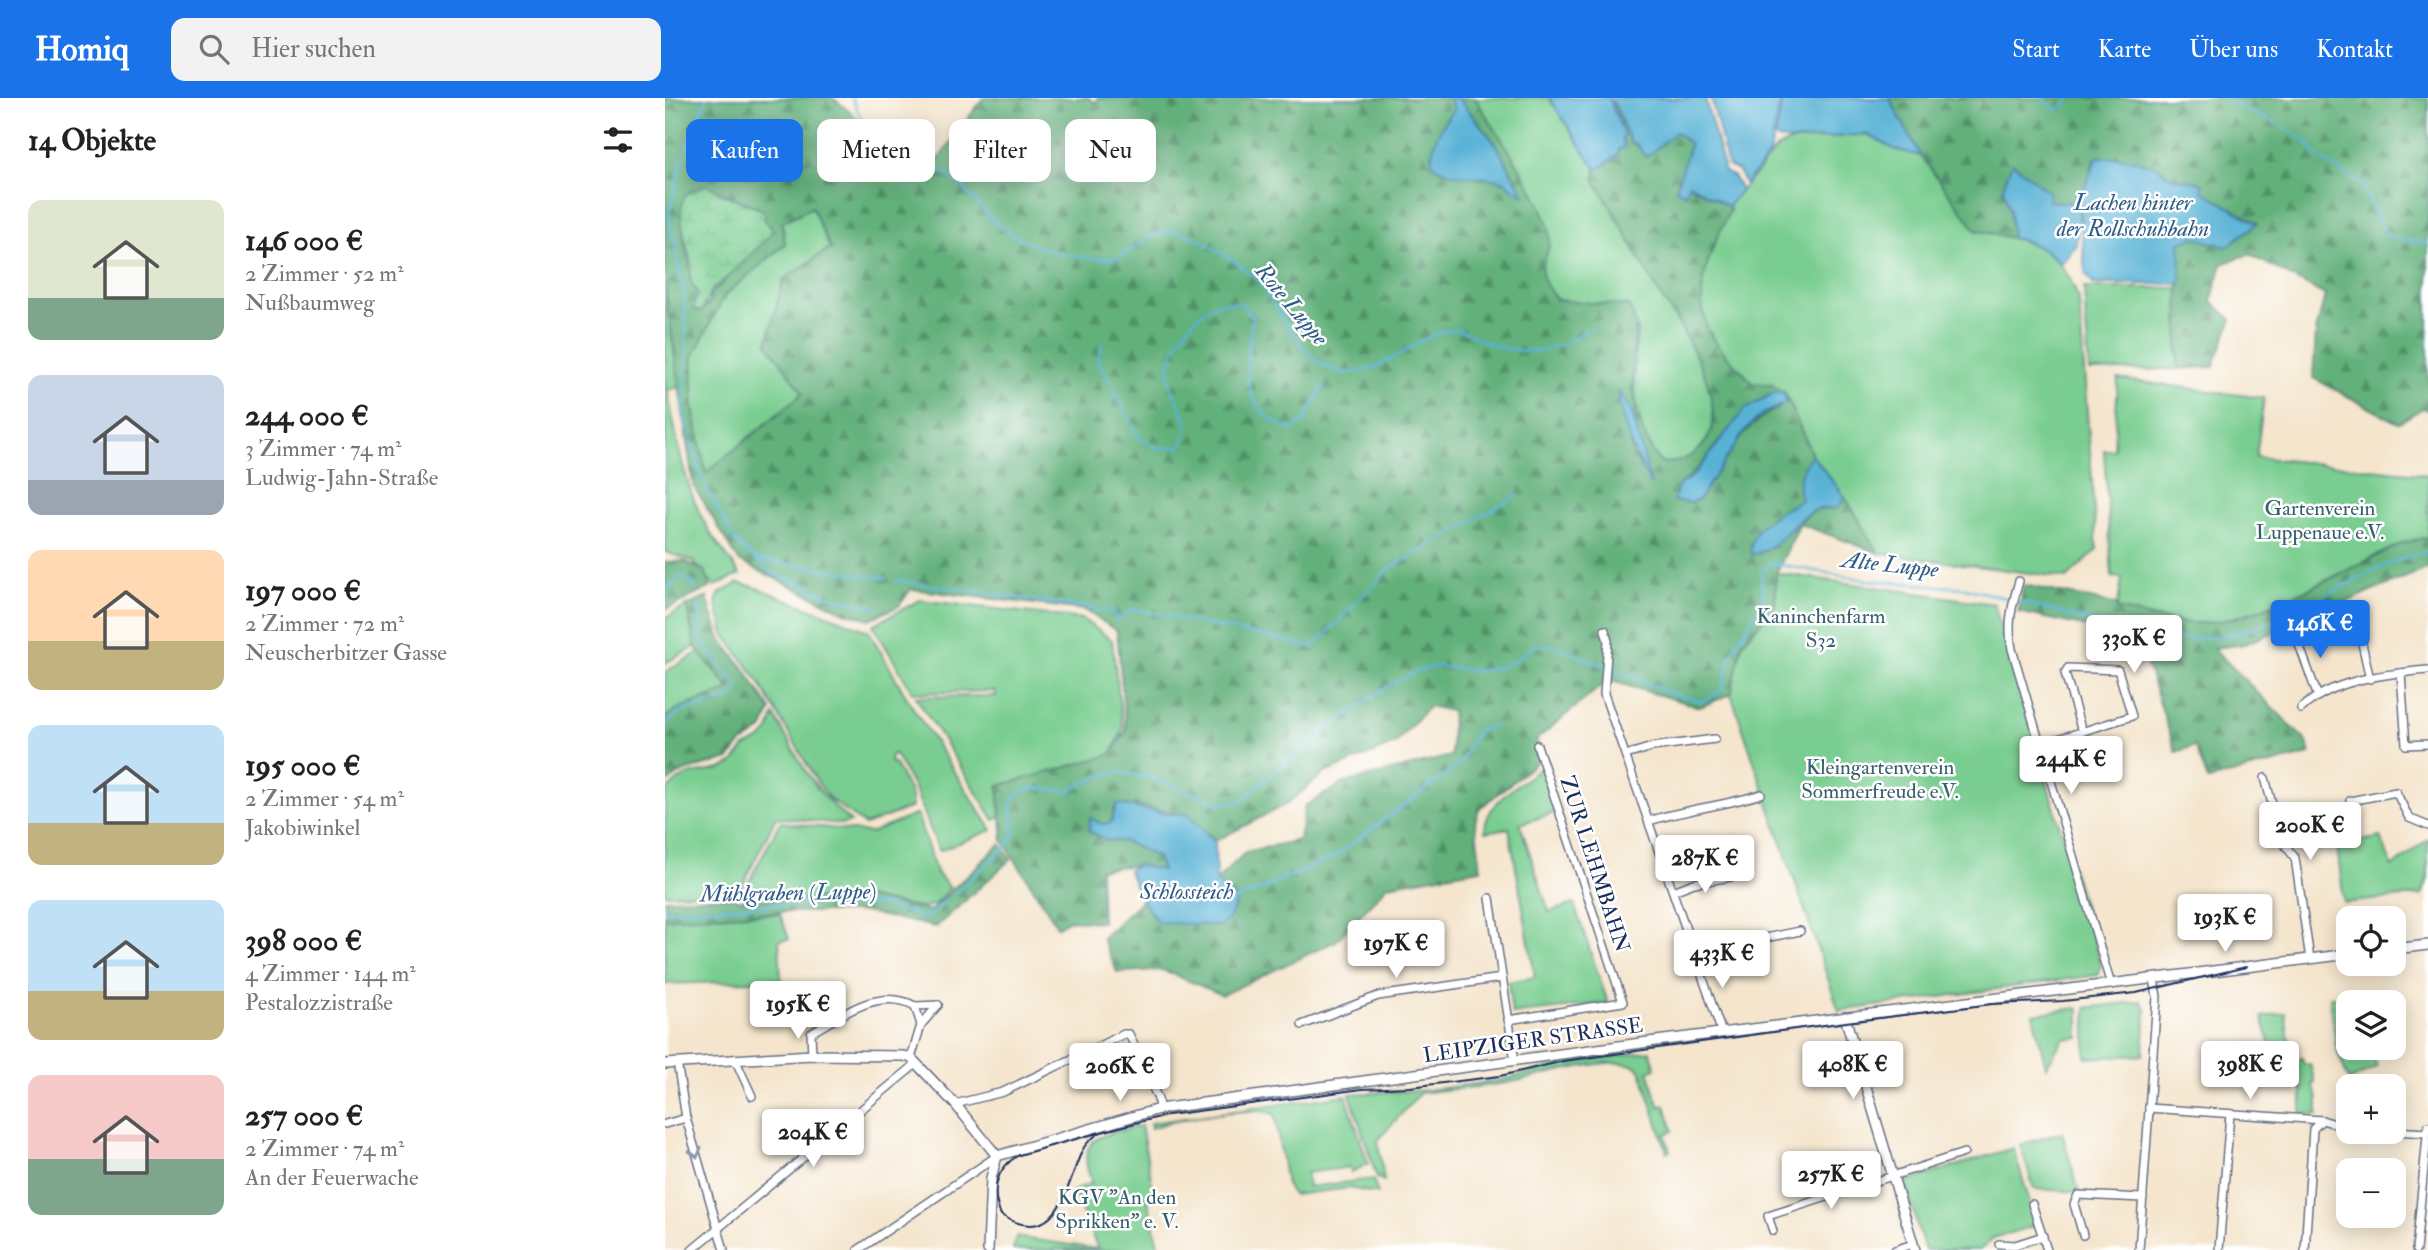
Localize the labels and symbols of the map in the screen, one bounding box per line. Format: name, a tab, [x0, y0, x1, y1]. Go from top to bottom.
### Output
water label: Lachen hinter der Rollschuhbahn	[2056, 188, 2209, 243]
water label: Rote Luppe	[1248, 256, 1335, 352]
park label: Gartenverein Luppenaue e.V.	[2256, 495, 2384, 546]
water label: Alte Luppe	[1837, 545, 1940, 584]
pin: 146K €	[2263, 601, 2377, 660]
park label: Kaninchenfarm S32	[1756, 603, 1886, 654]
pin: 330K €	[2077, 616, 2191, 675]
pin: 244K €	[2014, 736, 2128, 796]
park label: Kleingartenverein Sommerfreude e.V.	[1801, 754, 1959, 805]
street label: ZUR LEHMBAHN	[1553, 773, 1636, 956]
pin: 200K €	[2253, 802, 2367, 862]
pin: 287K €	[1648, 836, 1762, 895]
water label: Mühlgraben (Luppe)	[698, 876, 876, 909]
water label: Schlossteich	[1139, 877, 1234, 906]
pin: 193K €	[2168, 894, 2282, 954]
pin: 197K €	[1339, 920, 1453, 980]
pin: 433K €	[1665, 930, 1779, 990]
pin: 195K €	[741, 982, 855, 1041]
street label: LEIPZIGER STRASSE	[1421, 1012, 1645, 1069]
pin: 408K €	[1796, 1042, 1910, 1101]
pin: 398K €	[2193, 1042, 2307, 1101]
pin: 206K €	[1063, 1044, 1177, 1103]
pin: 204K €	[756, 1110, 870, 1169]
one-way arrow	[687, 1146, 702, 1158]
pin: 257K €	[1774, 1152, 1888, 1211]
park label: KGV "An den Sprikken" e. V.	[1055, 1184, 1179, 1235]

